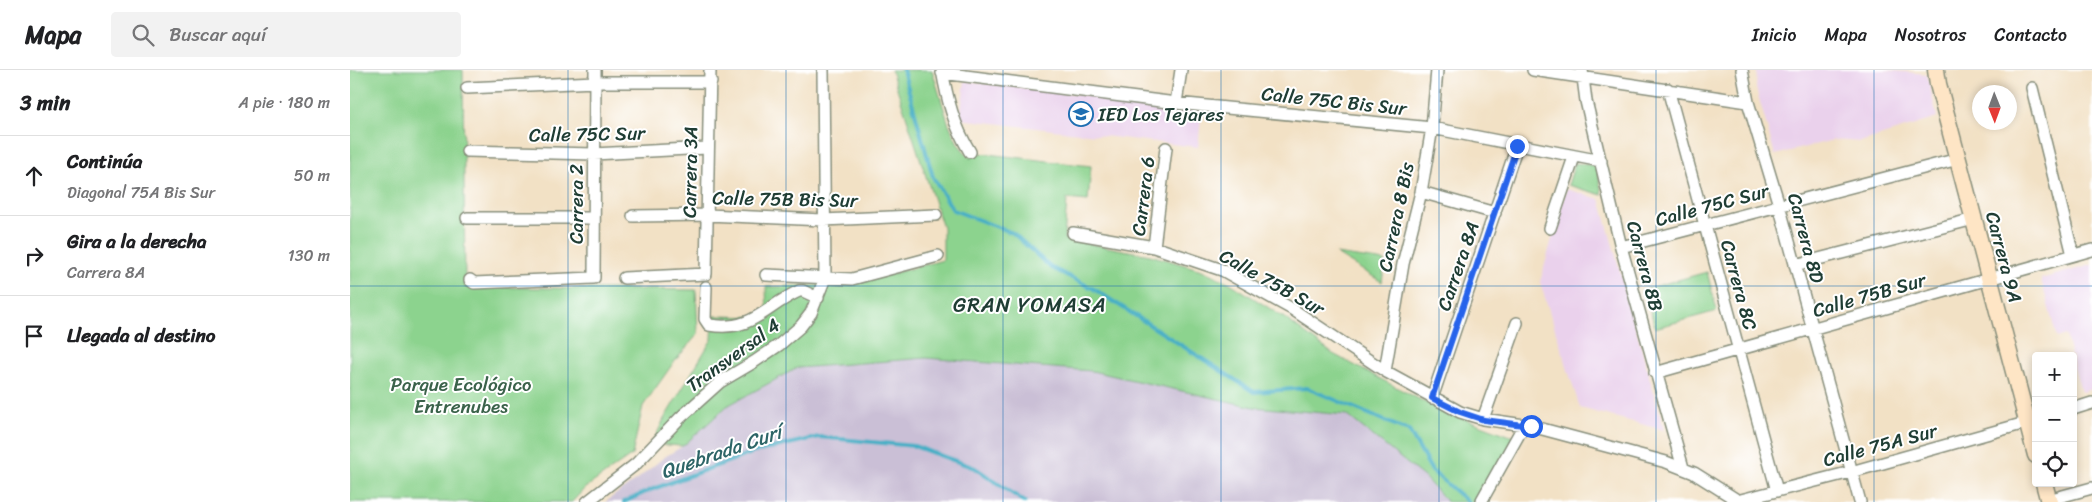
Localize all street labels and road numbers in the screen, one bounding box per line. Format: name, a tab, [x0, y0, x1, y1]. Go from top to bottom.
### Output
street label: Calle 75C Bis Sur	[1260, 77, 1409, 125]
street label: Calle 75C Sur	[529, 116, 647, 152]
street label: Carrera 3A	[673, 126, 707, 218]
street label: Carrera 6	[1122, 154, 1164, 238]
street label: Carrera 8 Bis	[1368, 159, 1424, 275]
street label: Carrera 2	[560, 164, 593, 244]
street label: Calle 75C Sur	[1652, 174, 1774, 236]
street label: Calle 75B Bis Sur	[712, 181, 859, 217]
street label: Carrera 8D	[1778, 189, 1834, 287]
street label: Carrera 9A	[1976, 208, 2032, 306]
street label: Carrera 8A	[1427, 217, 1489, 315]
street label: Carrera 8B	[1617, 217, 1673, 315]
street label: Carrera 8C	[1711, 236, 1767, 334]
street label: Calle 75B Sur	[1213, 239, 1332, 325]
street label: Calle 75B Sur	[1809, 263, 1931, 327]
street label: Transversal 4	[679, 309, 787, 401]
street label: Calle 75A Sur	[1819, 414, 1942, 476]

